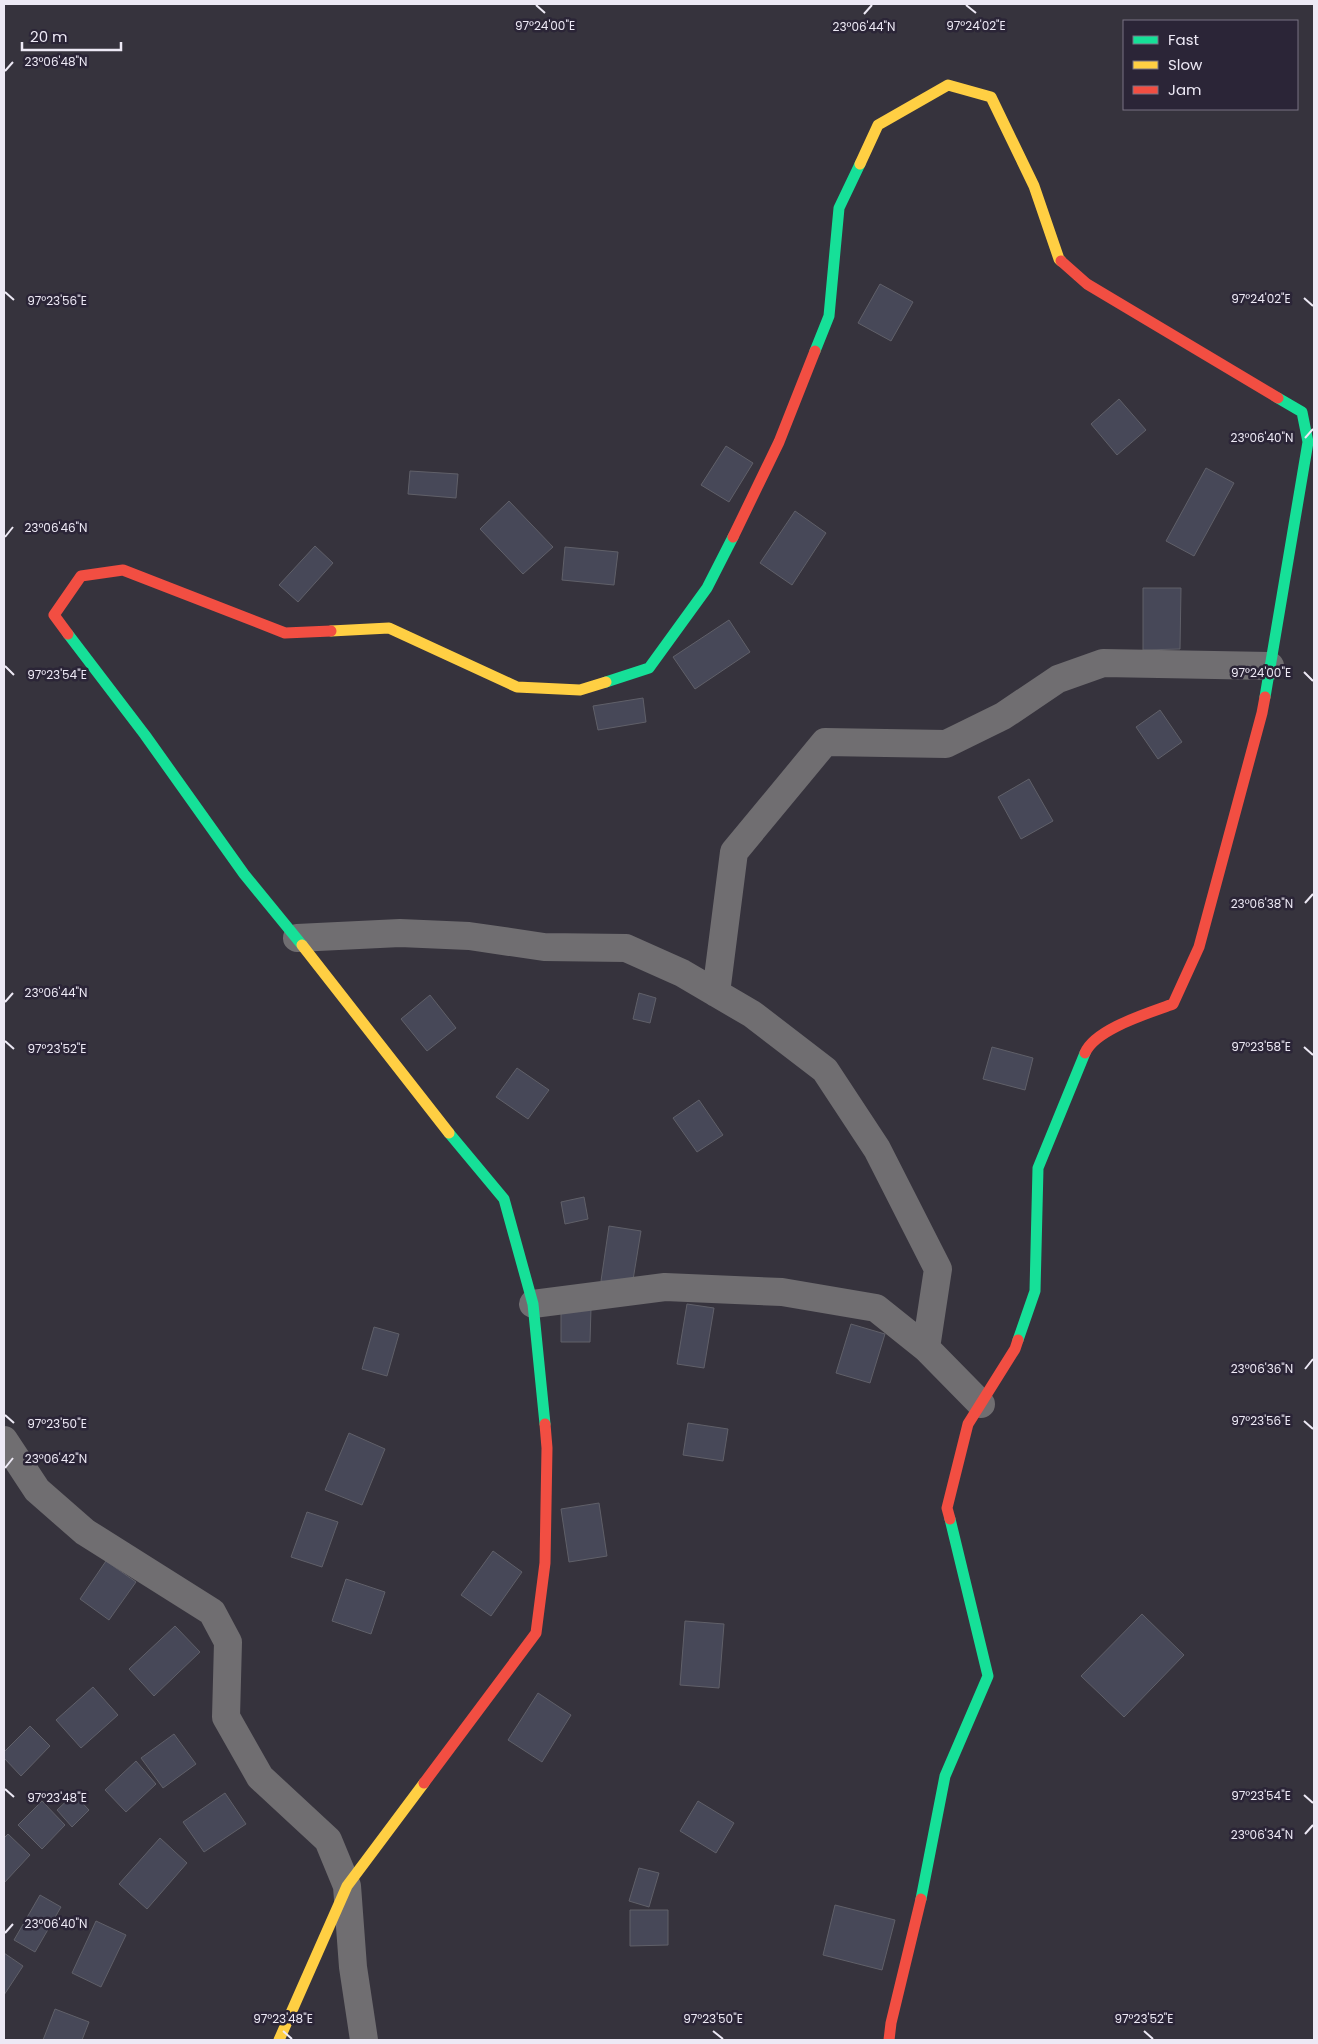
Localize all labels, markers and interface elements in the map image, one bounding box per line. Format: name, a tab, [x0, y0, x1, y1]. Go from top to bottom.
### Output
text: 97°24'00"E	[515, 17, 575, 34]
text: 97°24'02"E	[946, 17, 1006, 34]
text: 23°06'44"N	[833, 18, 896, 35]
scale bar	[22, 20, 121, 52]
legend	[1123, 20, 1298, 110]
text: 20 m	[30, 26, 68, 47]
text: Fast	[1168, 29, 1199, 50]
text: 23°06'48"N	[24, 53, 88, 70]
text: Slow	[1168, 54, 1203, 75]
text: Jam	[1168, 79, 1202, 100]
text: 97°24'02"E	[1231, 290, 1291, 307]
text: 97°23'56"E	[27, 292, 87, 309]
text: 23°06'40"N	[1231, 429, 1293, 446]
text: 23°06'46"N	[24, 519, 88, 536]
text: 97°24'00"E	[1231, 664, 1291, 681]
text: 97°23'54"E	[27, 666, 87, 683]
text: 23°06'38"N	[1231, 895, 1293, 912]
text: 23°06'44"N	[25, 984, 88, 1001]
text: 97°23'58"E	[1231, 1038, 1291, 1055]
text: 97°23'52"E	[27, 1040, 87, 1057]
text: 23°06'36"N	[1231, 1360, 1293, 1377]
text: 97°23'56"E	[1231, 1412, 1291, 1429]
text: 97°23'50"E	[27, 1415, 87, 1432]
text: 23°06'42"N	[25, 1450, 87, 1467]
text: 97°23'54"E	[1231, 1787, 1291, 1804]
text: 97°23'48"E	[27, 1789, 87, 1806]
text: 23°06'34"N	[1231, 1826, 1293, 1843]
text: 23°06'40"N	[25, 1915, 87, 1932]
text: 97°23'48"E	[253, 2010, 313, 2027]
text: 97°23'50"E	[683, 2010, 743, 2027]
text: 97°23'52"E	[1114, 2010, 1174, 2027]

